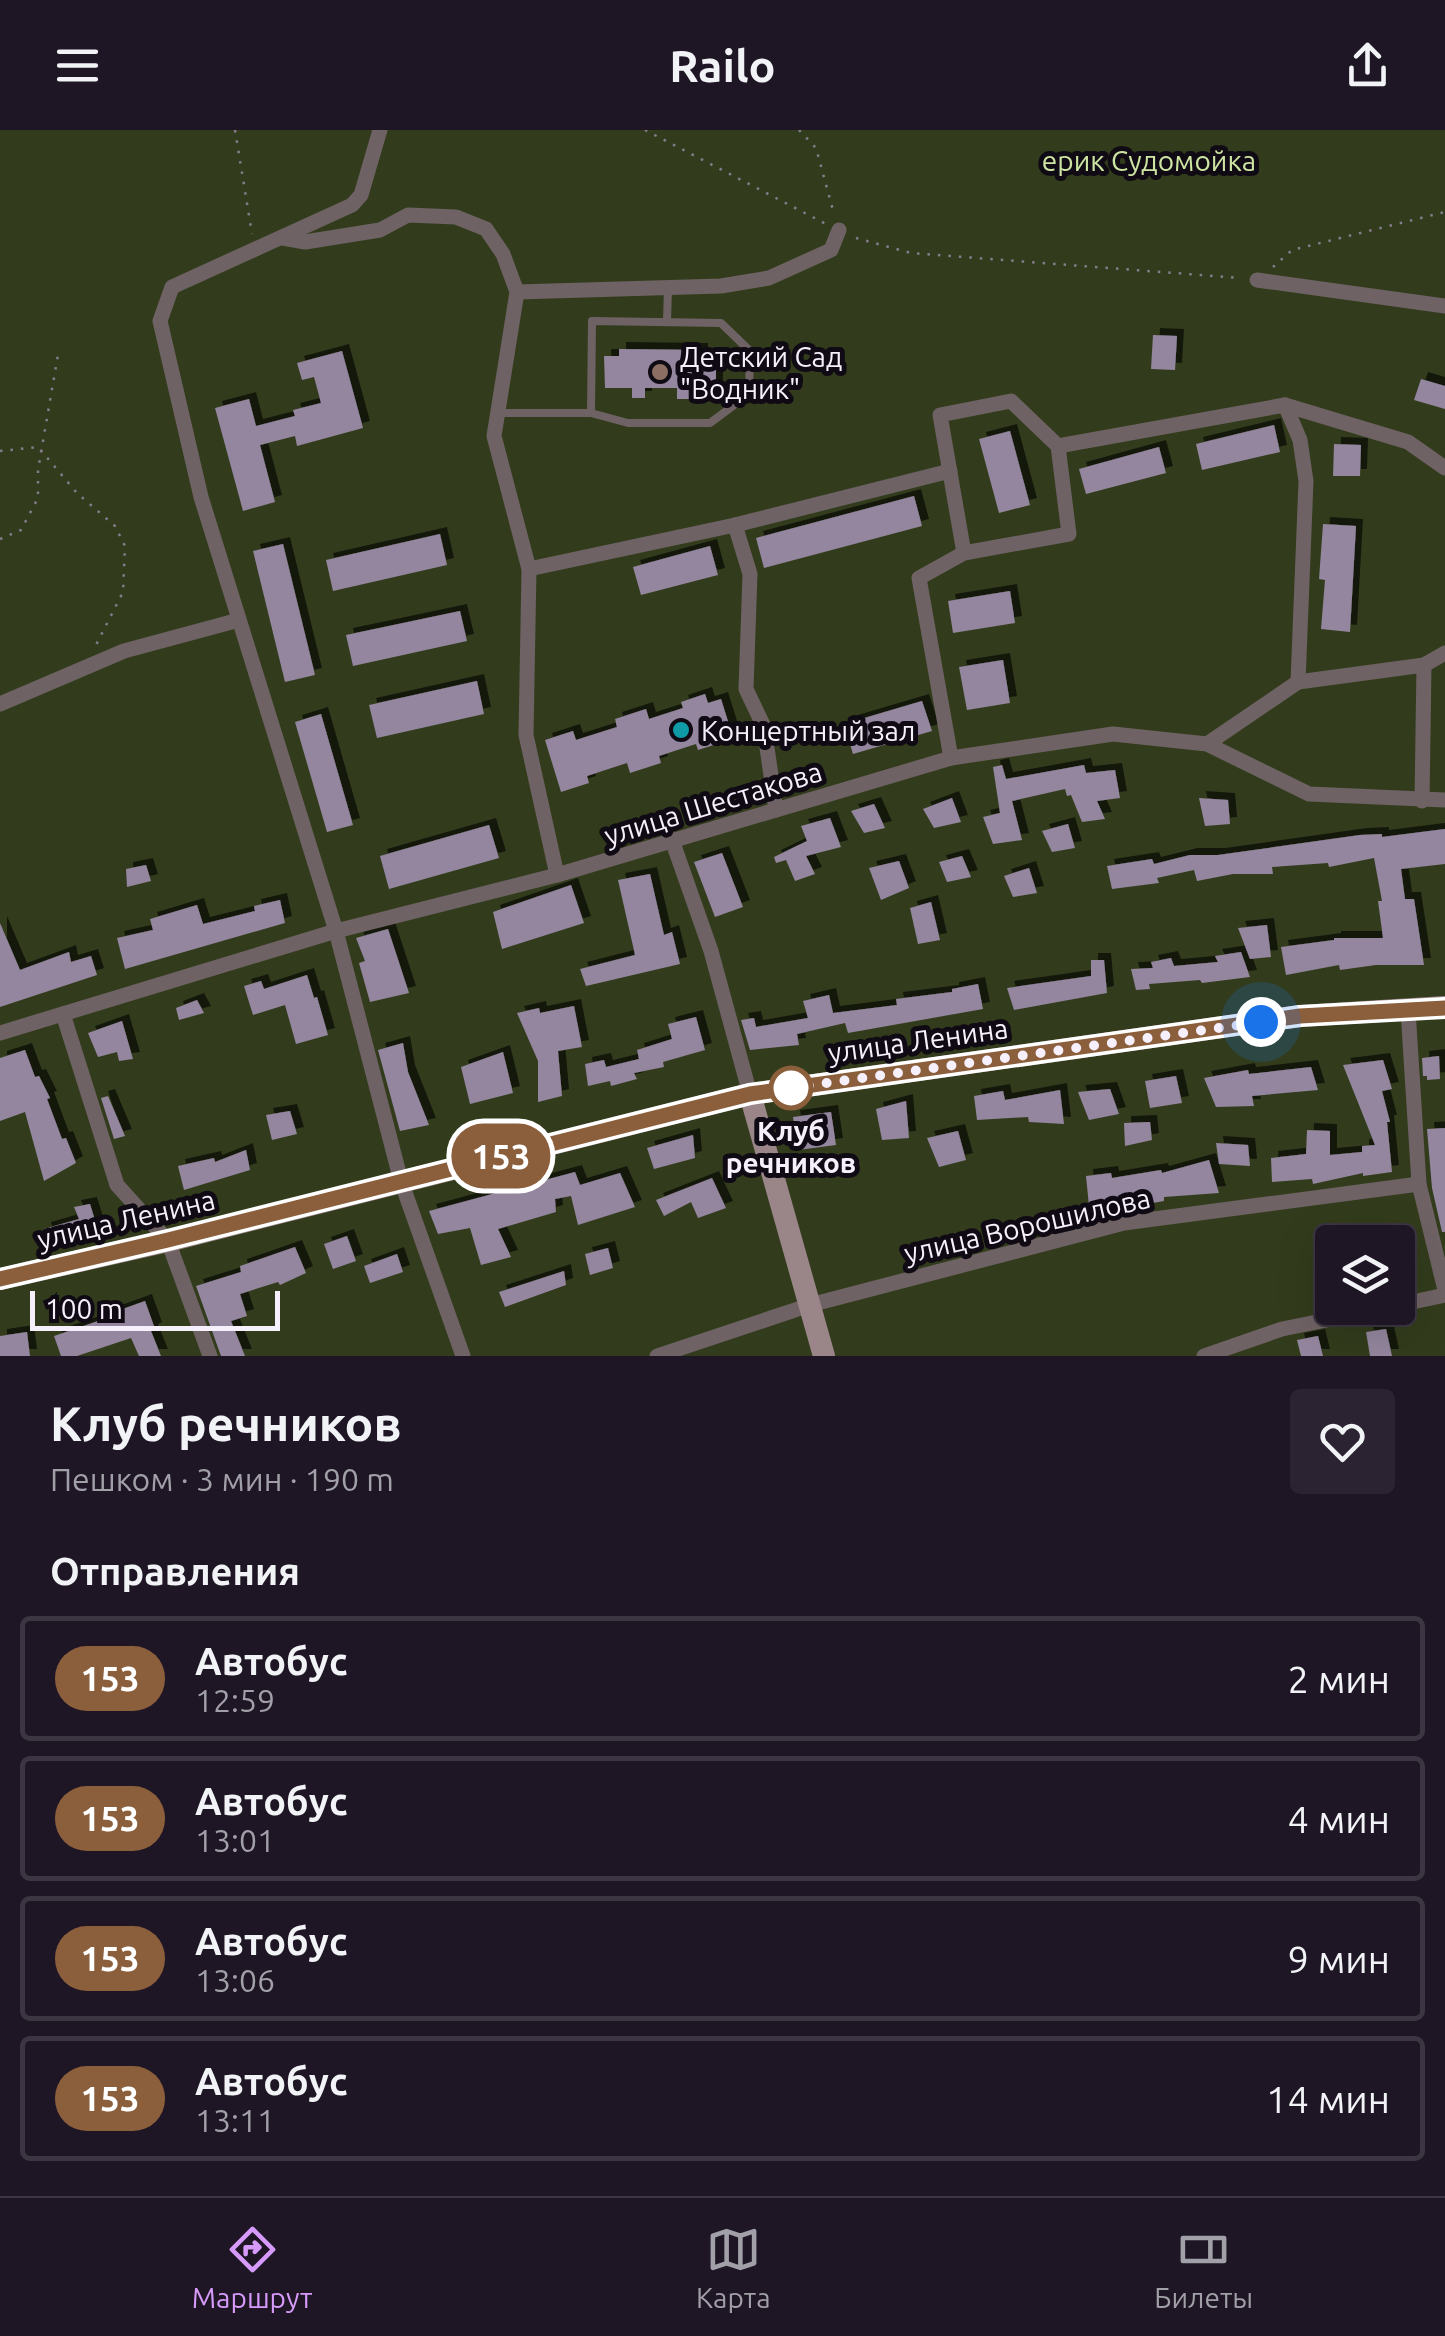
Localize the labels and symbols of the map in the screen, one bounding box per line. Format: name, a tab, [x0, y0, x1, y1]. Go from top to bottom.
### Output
park label: ерик Судомойка	[1042, 145, 1256, 176]
place label: Детский Сад "Водник"	[680, 341, 842, 404]
marker: Детский Сад "Водник"	[649, 361, 671, 383]
place label: Концертный зал	[701, 715, 915, 746]
marker: Концертный зал	[670, 719, 692, 741]
street label: улица Шестакова	[600, 755, 826, 851]
your location	[1236, 997, 1286, 1047]
street label: улица Ленина	[826, 1012, 1010, 1068]
marker: Клуб речников	[770, 1067, 812, 1109]
place label: Клуб речников	[726, 1115, 856, 1178]
line badge: 153	[444, 1124, 558, 1188]
street label: улица Ворошилова	[901, 1182, 1153, 1268]
street label: улица Ленина	[34, 1183, 218, 1255]
scale bar	[30, 1286, 280, 1330]

